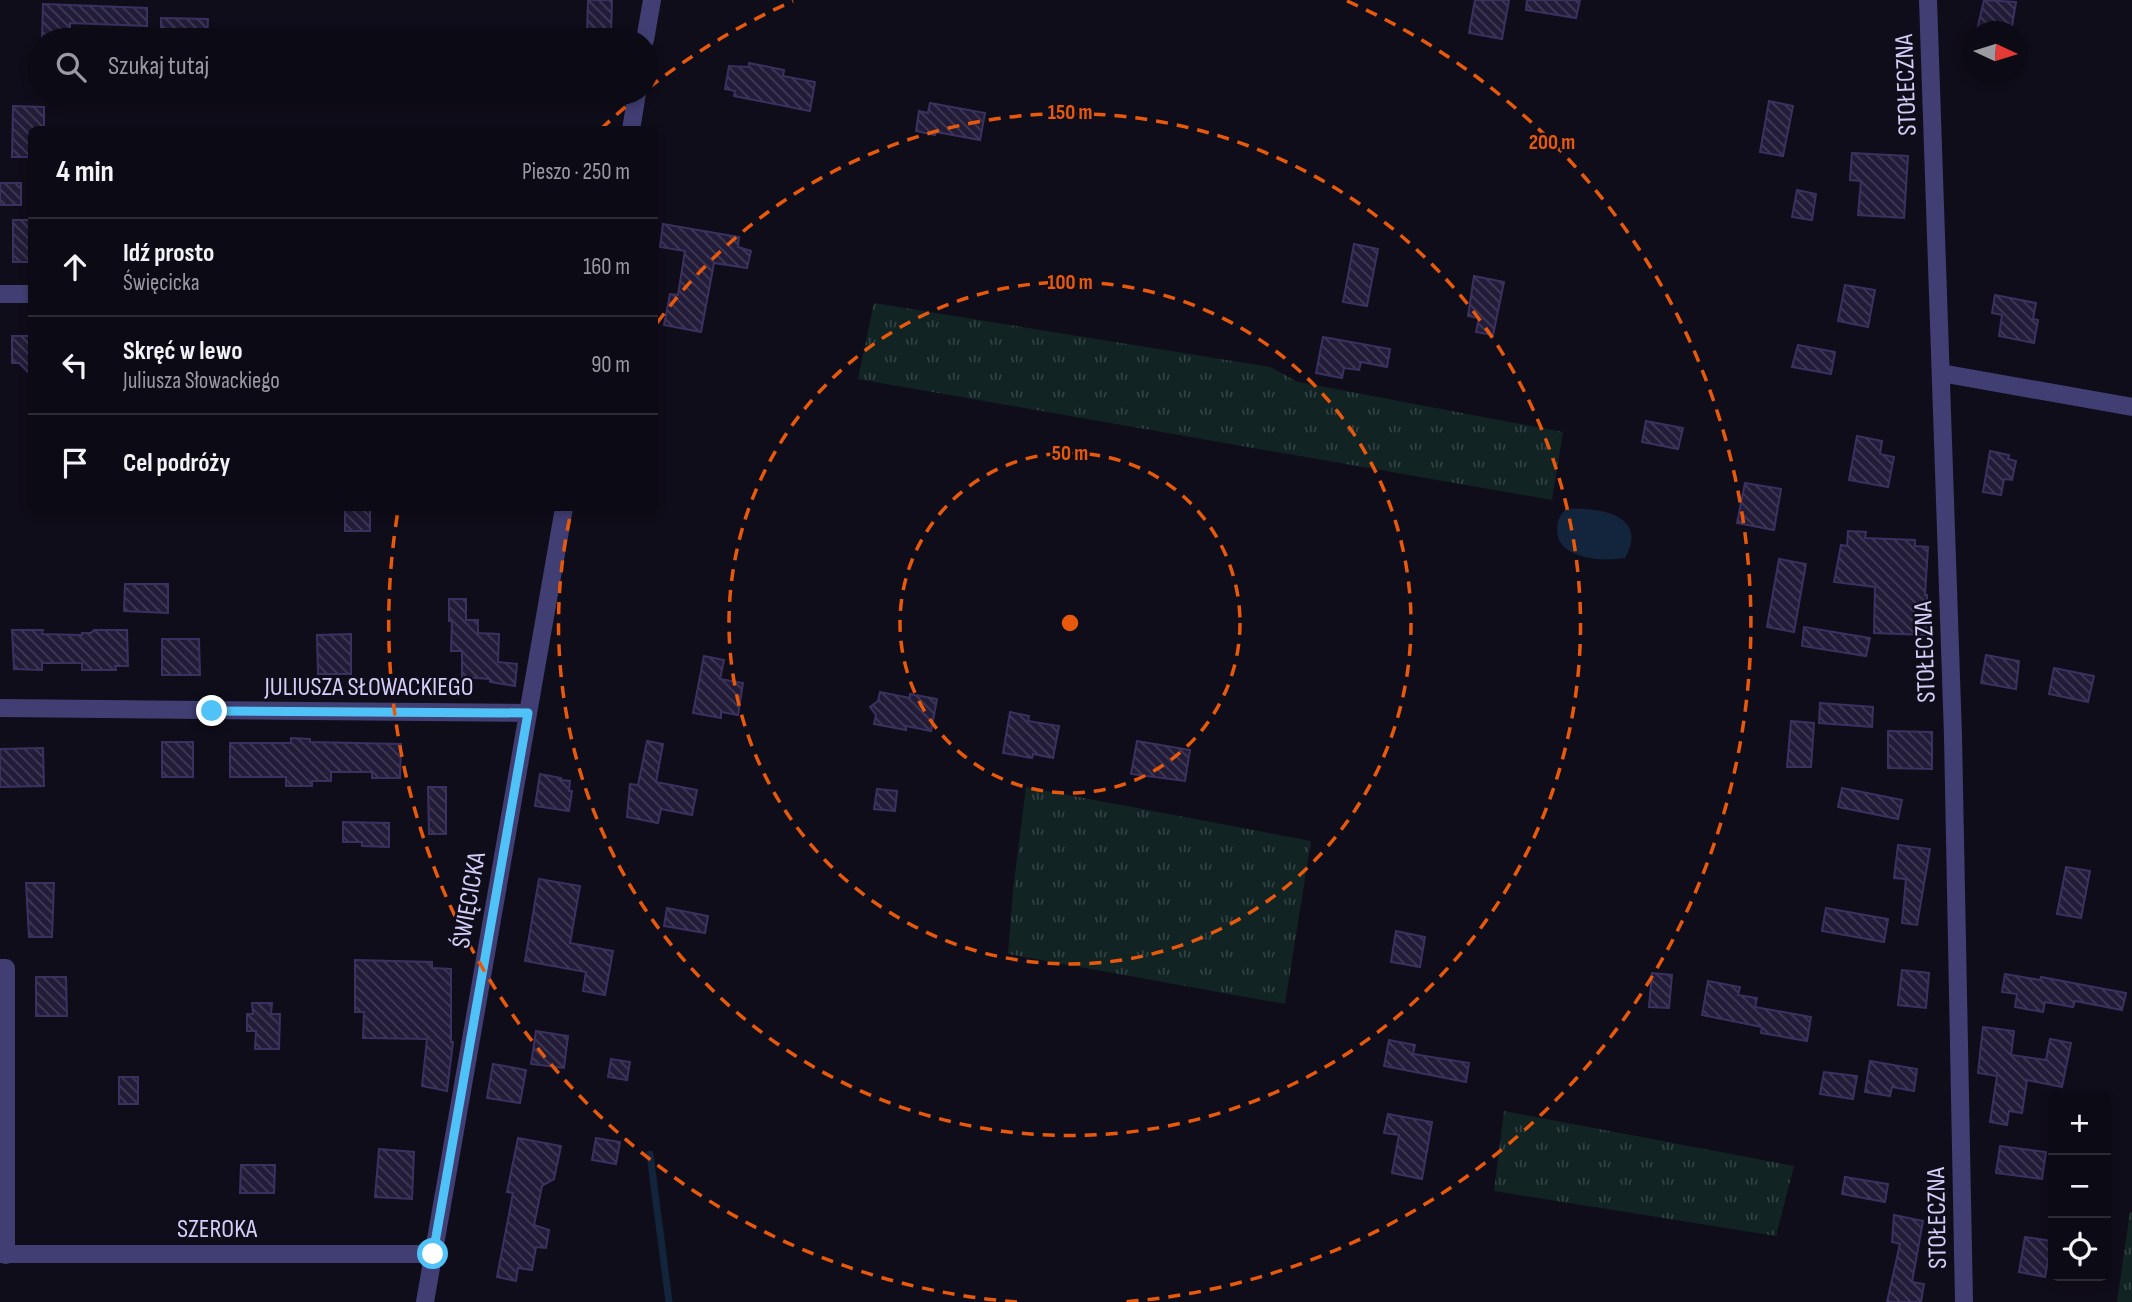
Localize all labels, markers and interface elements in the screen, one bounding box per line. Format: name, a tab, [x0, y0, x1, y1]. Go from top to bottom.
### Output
north arrow	[1964, 21, 2027, 84]
search box	[28, 28, 658, 105]
street label: STOŁECZNA	[1889, 33, 1924, 136]
icon: search	[52, 48, 90, 86]
text: Szukaj tutaj	[108, 51, 209, 82]
text: 150 m	[1048, 100, 1092, 125]
text: 200 m	[1529, 130, 1575, 155]
text: 4 min	[56, 154, 114, 190]
text: Pieszo · 250 m	[522, 158, 630, 186]
text: Idź prosto	[123, 238, 214, 269]
icon: ahead	[56, 248, 94, 286]
text: 160 m	[583, 253, 630, 281]
text: Święcicka	[123, 269, 200, 297]
text: 100 m	[1047, 270, 1093, 295]
text: Skręć w lewo	[123, 336, 243, 367]
icon: left	[56, 346, 94, 384]
text: 90 m	[591, 351, 630, 379]
text: Juliusza Słowackiego	[123, 367, 280, 395]
text: 50 m	[1052, 441, 1088, 466]
icon: arrive	[56, 444, 94, 482]
text: Cel podróży	[123, 448, 230, 479]
street label: STOŁECZNA	[1908, 600, 1943, 703]
centre of rings	[1058, 611, 1082, 635]
street label: JULIUSZA SŁOWACKIEGO	[263, 672, 474, 703]
route end	[196, 695, 227, 726]
street label: ŚWIĘCICKA	[446, 849, 493, 951]
map controls	[2048, 1092, 2111, 1281]
button: +	[2048, 1092, 2111, 1155]
button: −	[2048, 1155, 2111, 1218]
street label: STOŁECZNA	[1921, 1166, 1954, 1269]
street label: SZEROKA	[177, 1214, 258, 1245]
button: locate	[2048, 1218, 2111, 1281]
route start	[417, 1238, 448, 1269]

